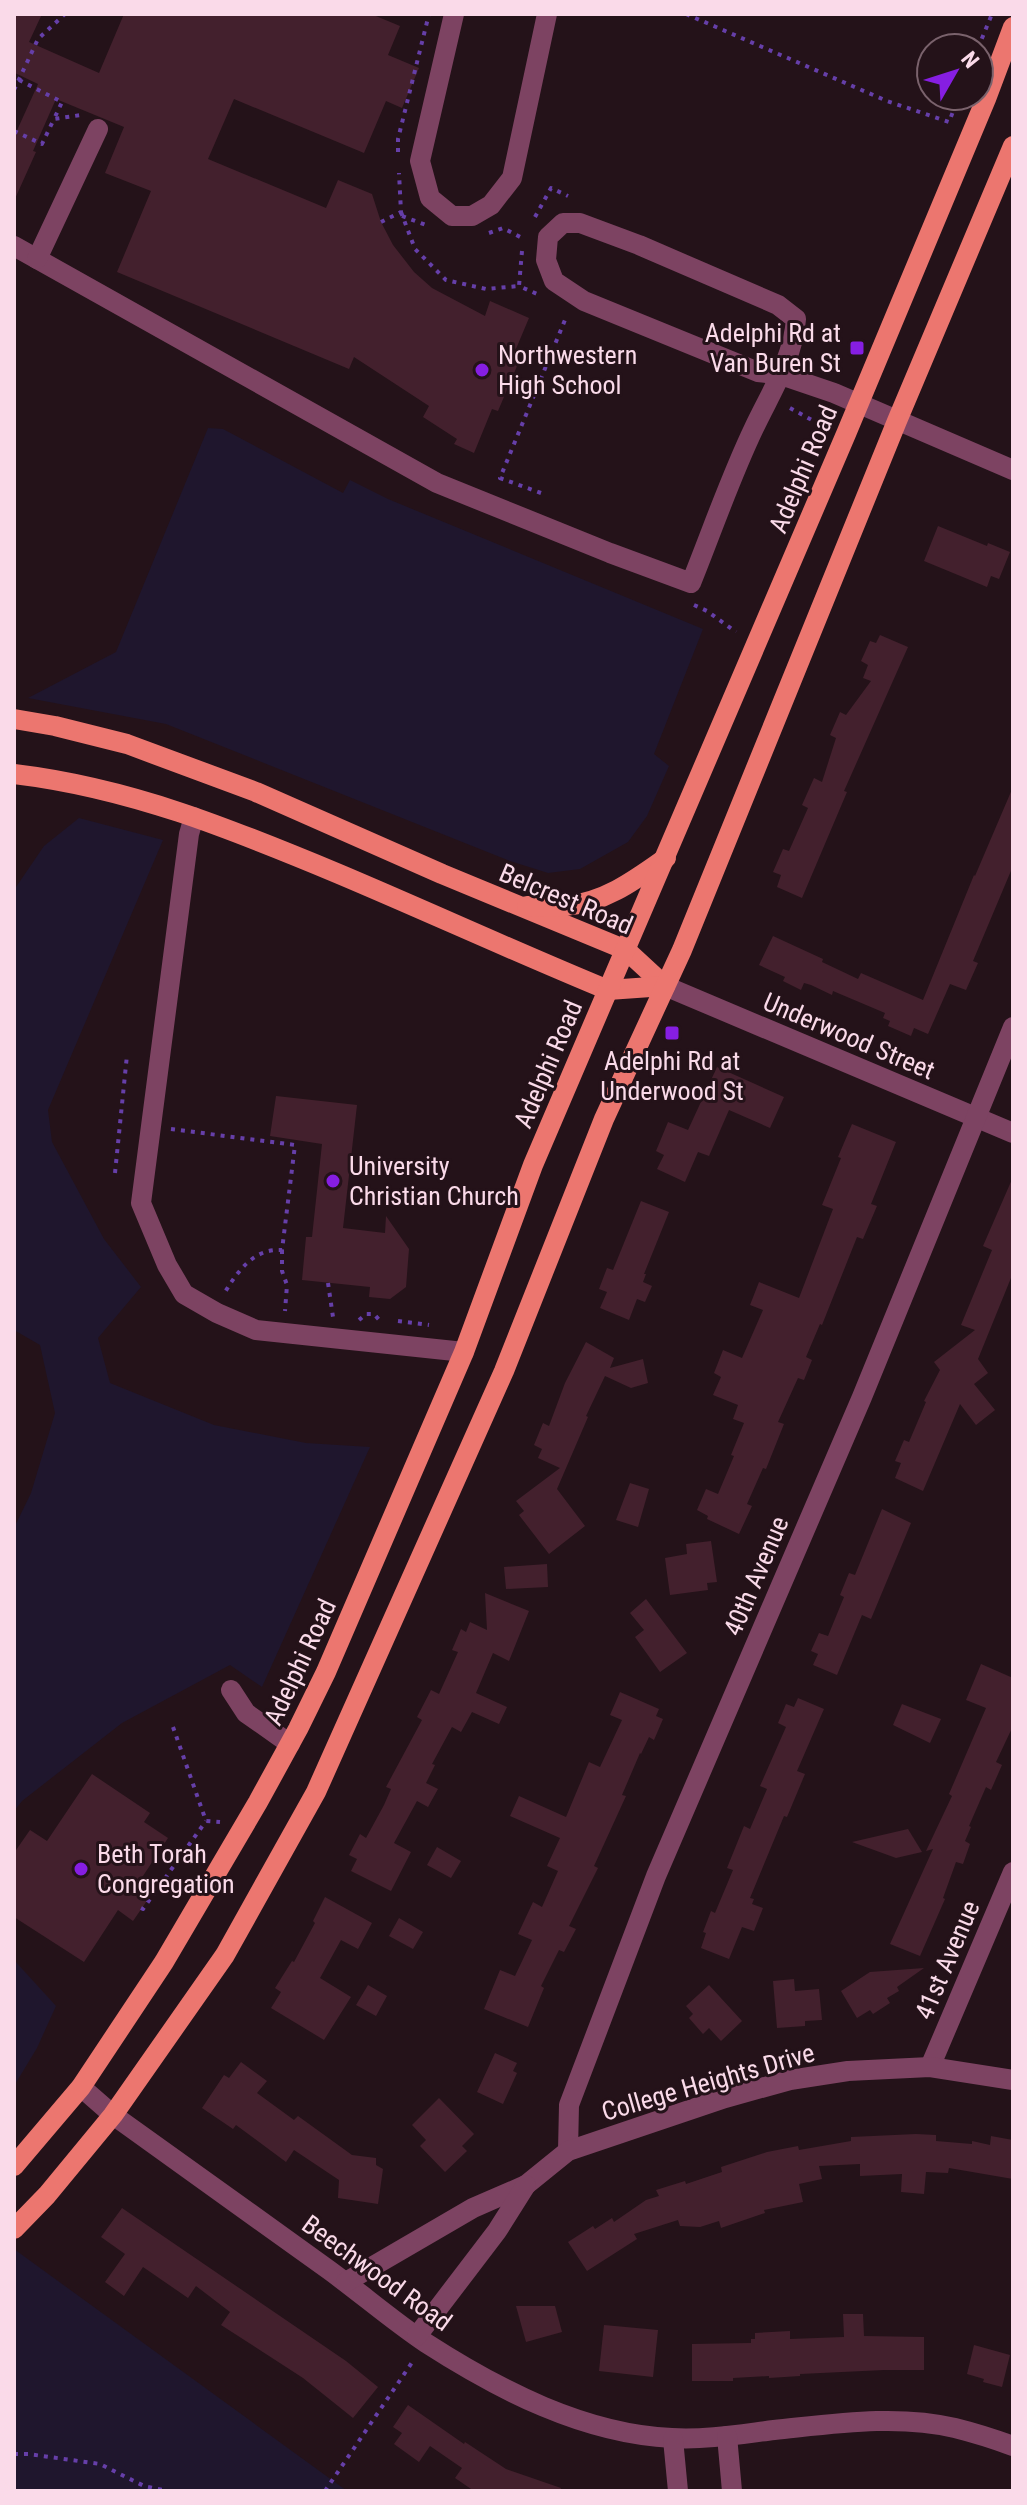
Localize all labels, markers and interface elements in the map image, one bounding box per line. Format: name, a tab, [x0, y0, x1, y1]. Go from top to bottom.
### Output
north arrow	[915, 32, 995, 112]
text: N	[956, 47, 984, 73]
place label: Adelphi Rd at Van Buren St	[705, 318, 841, 378]
marker: Adelphi Rd at Van Buren St	[848, 339, 866, 357]
place label: Northwestern High School	[498, 340, 637, 400]
marker: Northwestern High School	[473, 361, 491, 379]
street label: Adelphi Road	[763, 401, 843, 537]
street label: Belcrest Road	[495, 857, 637, 941]
street label: Underwood Street	[759, 986, 939, 1086]
street label: Adelphi Road	[508, 996, 588, 1132]
marker: Adelphi Rd at Underwood St	[663, 1024, 681, 1042]
place label: Adelphi Rd at Underwood St	[600, 1046, 744, 1106]
place label: University Christian Church	[349, 1151, 519, 1211]
marker: University Christian Church	[324, 1172, 342, 1190]
street label: 40th Avenue	[717, 1512, 795, 1640]
street label: Adelphi Road	[258, 1594, 342, 1730]
place label: Beth Torah Congregation	[97, 1839, 235, 1899]
marker: Beth Torah Congregation	[72, 1860, 90, 1878]
street label: 41st Avenue	[909, 1896, 985, 2024]
street label: College Heights Drive	[598, 2037, 818, 2127]
street label: Beechwood Road	[297, 2209, 457, 2337]

